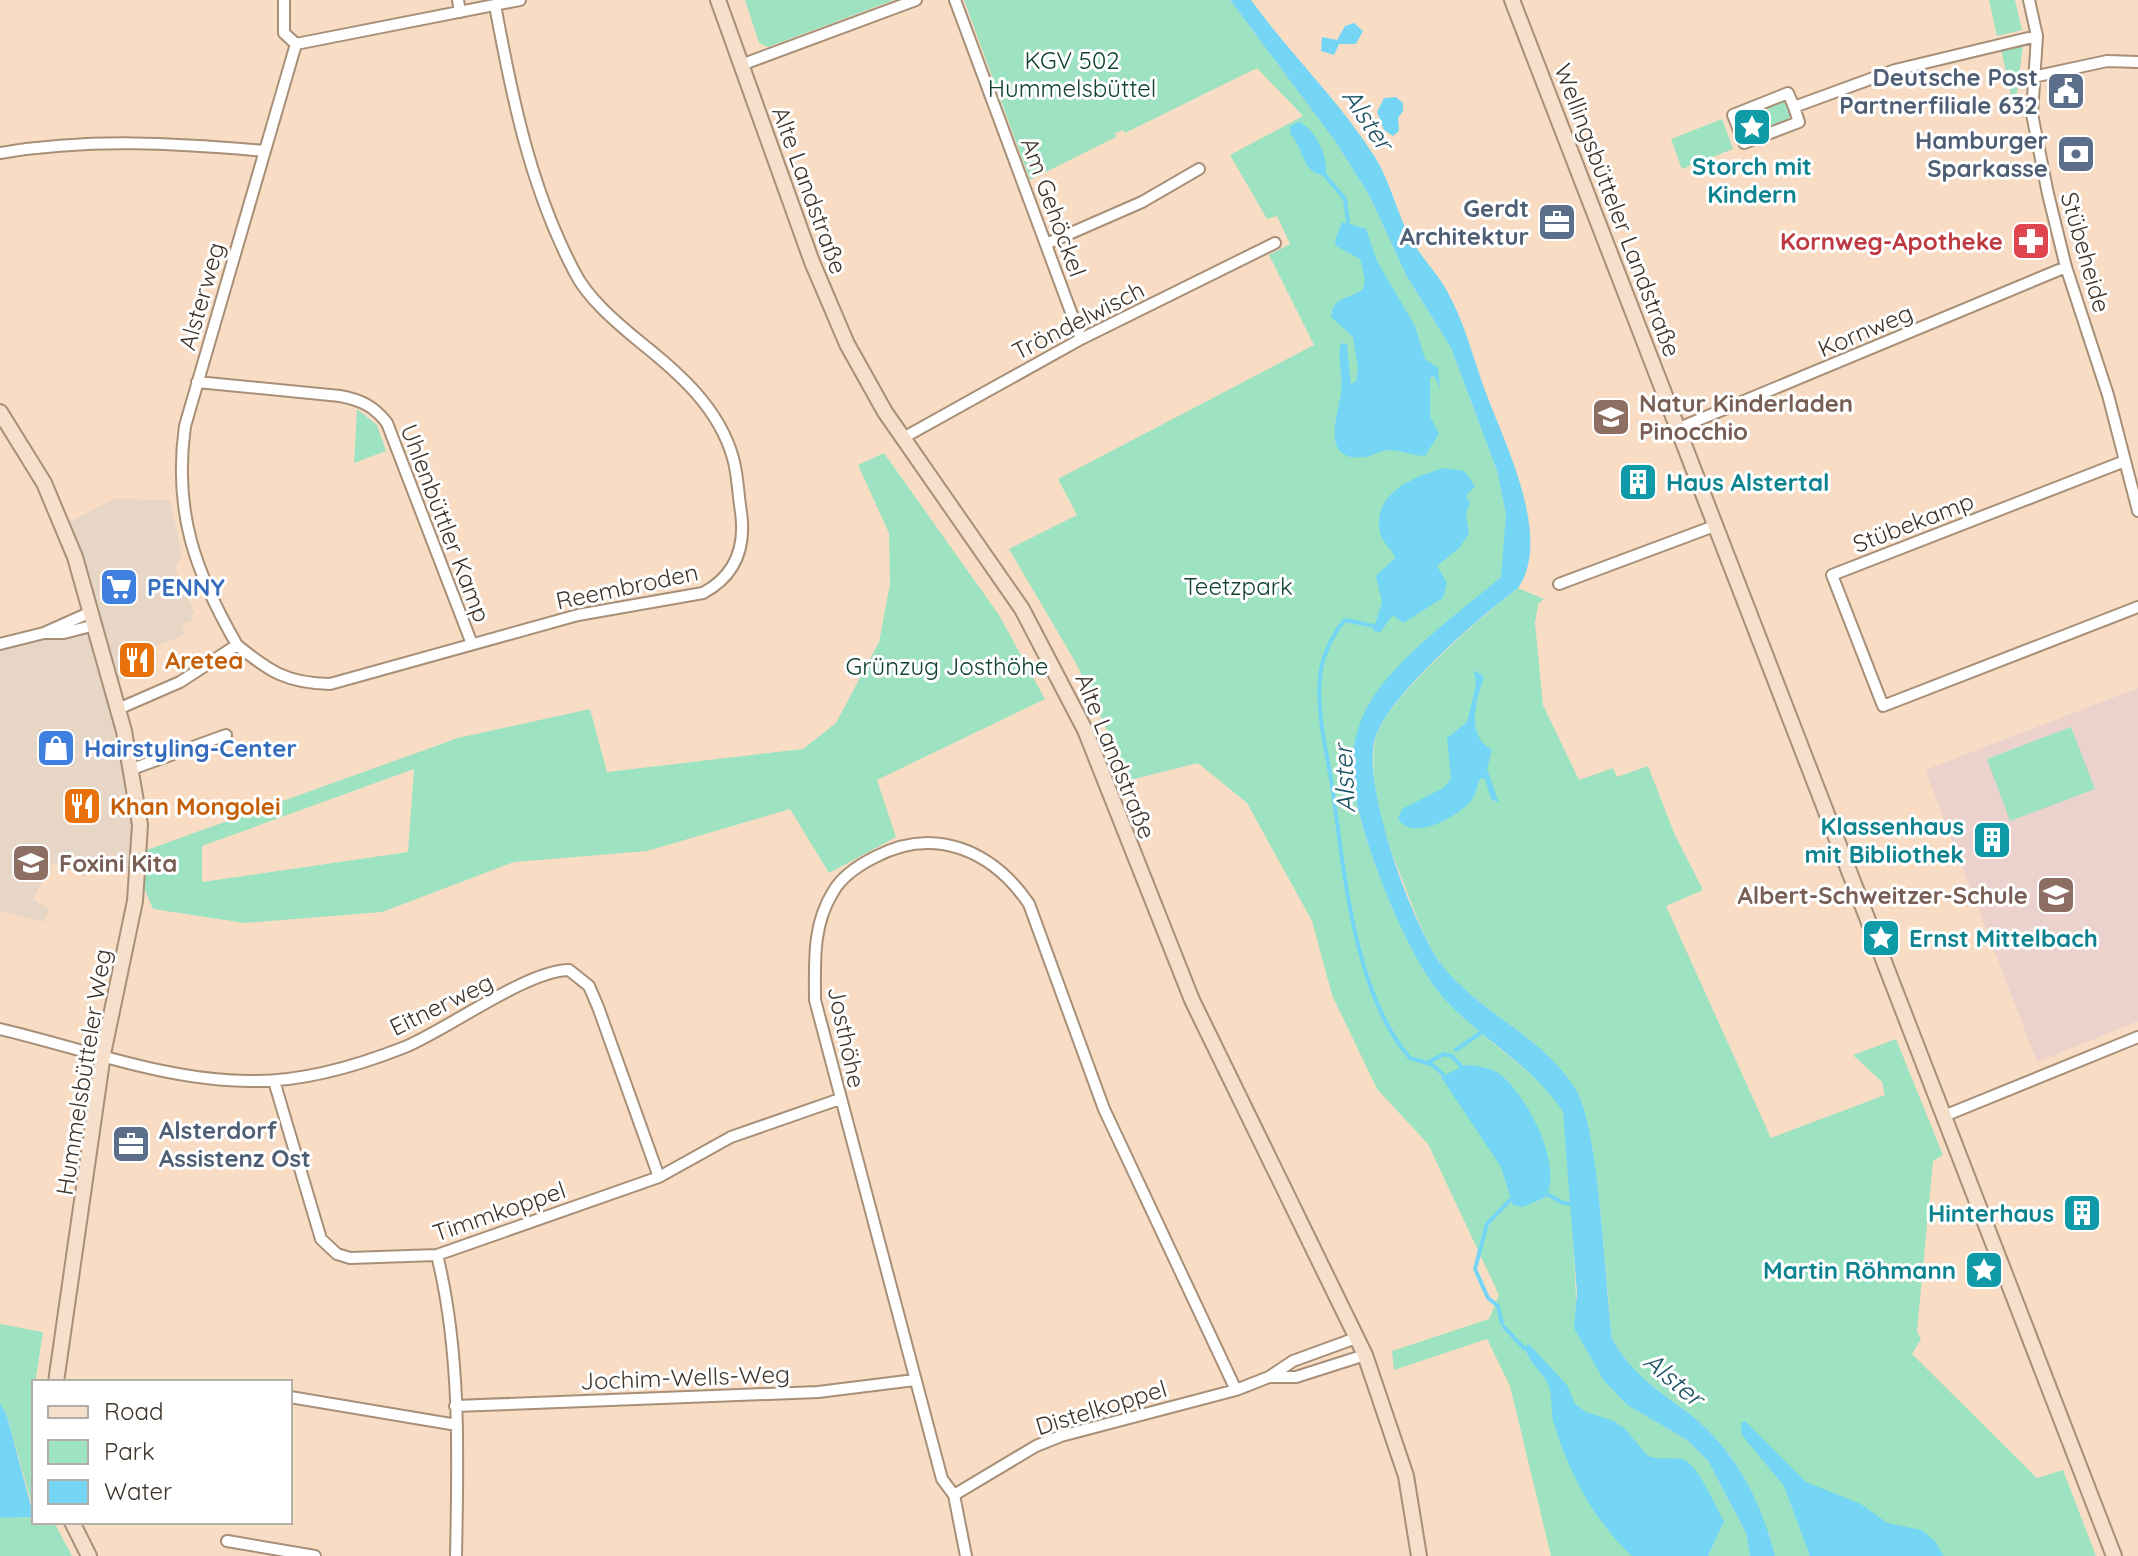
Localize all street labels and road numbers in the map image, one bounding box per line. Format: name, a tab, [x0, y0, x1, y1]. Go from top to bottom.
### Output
street label: Wellingsbütteler Landstraße	[1548, 59, 1688, 361]
street label: Alte Landstraße	[766, 102, 854, 278]
street label: Am Gehöckel	[1015, 133, 1093, 281]
street label: Stübeheide	[2055, 188, 2117, 316]
street label: Alsterweg	[171, 239, 231, 353]
street label: Tröndelwisch	[1007, 274, 1149, 366]
street label: Kornweg	[1813, 297, 1917, 363]
street label: Uhlenbüttler Kamp	[394, 420, 498, 626]
street label: Stübekamp	[1848, 485, 1978, 559]
street label: Reembroden	[553, 556, 701, 616]
street label: Alte Landstraße	[1069, 669, 1163, 843]
street label: Hummelsbütteler Weg	[49, 947, 117, 1197]
street label: Eitnerweg	[384, 966, 498, 1042]
street label: Josthöhe	[822, 984, 872, 1090]
street label: Timmkoppel	[429, 1174, 569, 1248]
street label: Jochim-Wells-Weg	[580, 1358, 790, 1396]
street label: Distelkoppel	[1032, 1373, 1170, 1441]

